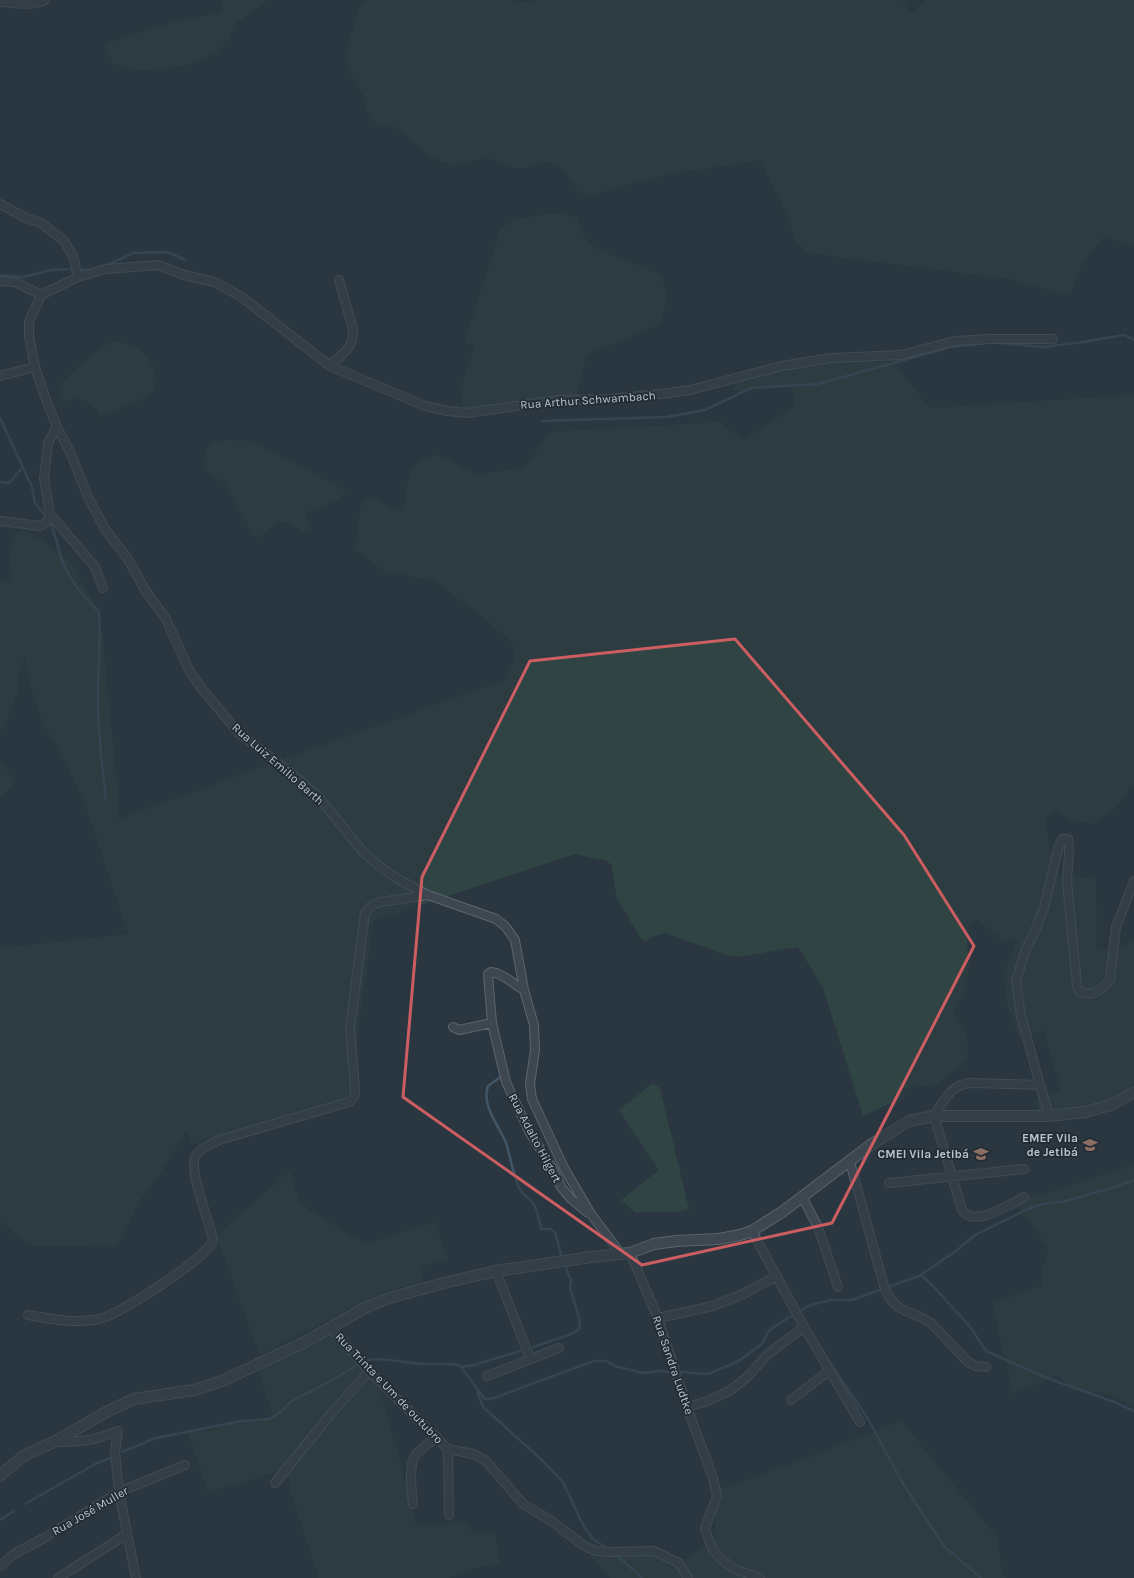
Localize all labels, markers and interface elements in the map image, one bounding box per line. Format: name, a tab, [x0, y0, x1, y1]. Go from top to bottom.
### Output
street label: Rua Arthur Schwambach	[520, 388, 656, 412]
street label: Rua Luiz Emilio Barth	[229, 720, 327, 808]
street label: Rua Adalto Hilgert	[506, 1091, 565, 1185]
place label: EMEF Vila de Jetibá	[1022, 1131, 1078, 1159]
school or university icon: EMEF Vila de Jetibá	[1081, 1136, 1099, 1154]
school or university icon: CMEI Vila Jetibá	[972, 1145, 990, 1163]
place label: CMEI Vila Jetibá	[878, 1147, 969, 1161]
street label: Rua Sandra Ludtke	[650, 1314, 696, 1416]
street label: Rua Trinta e Um de outubro	[332, 1330, 446, 1446]
street label: Rua José Muller	[49, 1483, 131, 1538]

